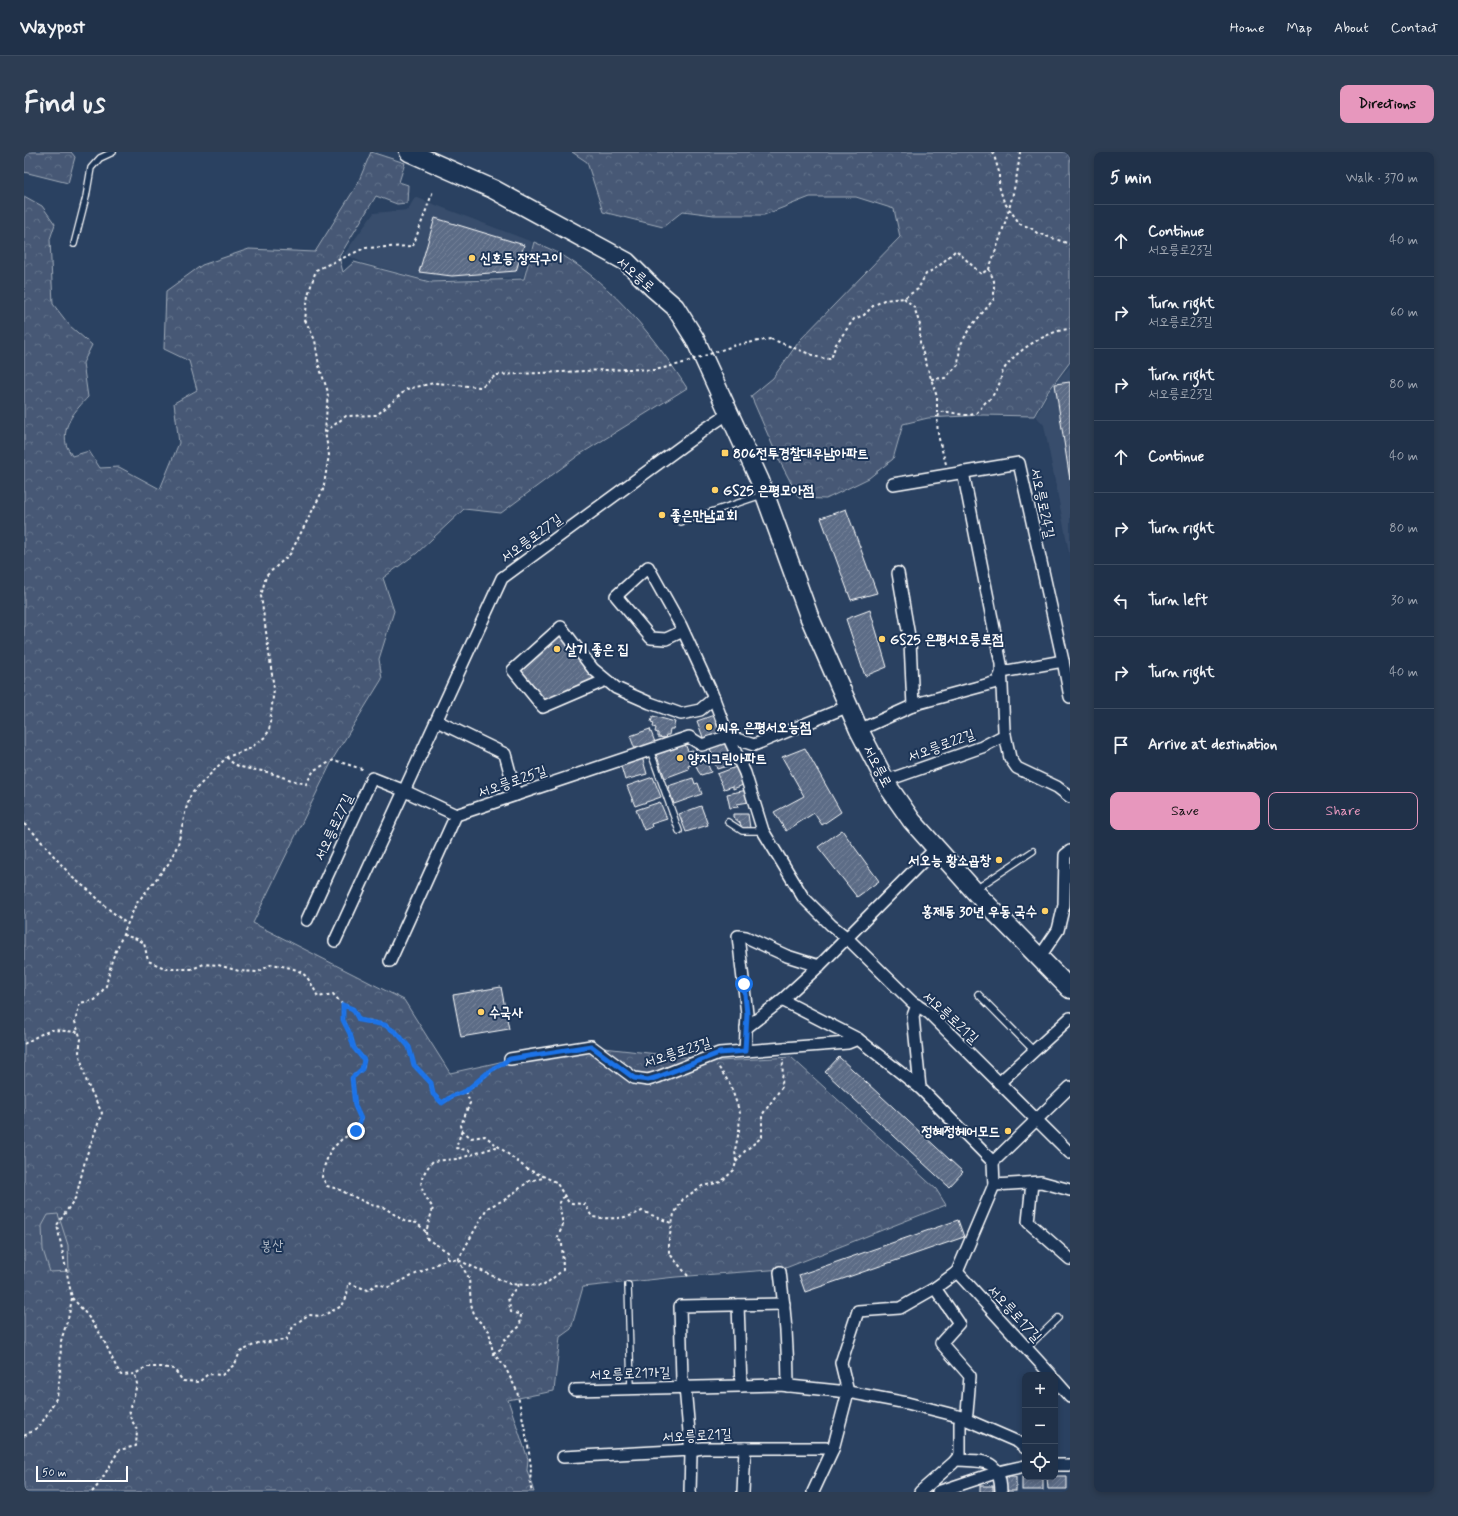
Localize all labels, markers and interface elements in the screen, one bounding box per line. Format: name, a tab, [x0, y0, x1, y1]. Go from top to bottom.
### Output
text: Waypost	[20, 15, 85, 40]
text: Home	[1230, 19, 1264, 37]
text: Map	[1286, 19, 1312, 37]
text: About	[1334, 19, 1369, 37]
text: Contact	[1391, 19, 1438, 37]
button: Directions	[1340, 85, 1434, 123]
text: Find us	[24, 86, 105, 123]
text: 5 min	[1110, 167, 1152, 189]
text: Walk · 370 m	[1346, 170, 1418, 187]
text: Continue	[1148, 222, 1204, 242]
icon: ahead	[1110, 230, 1132, 252]
text: 40 m	[1389, 232, 1418, 249]
text: 서오릉로23길	[1148, 242, 1213, 259]
place label: 신호등 장작구이	[480, 250, 563, 268]
marker: 신호등 장작구이	[467, 253, 477, 263]
street label: 서오릉로	[612, 253, 658, 296]
text: Turn right	[1148, 294, 1215, 314]
icon: right	[1110, 302, 1132, 324]
text: 60 m	[1390, 304, 1418, 321]
text: 서오릉로23길	[1148, 314, 1213, 331]
text: Turn right	[1148, 366, 1215, 386]
icon: right	[1110, 374, 1132, 396]
text: 80 m	[1389, 376, 1418, 393]
text: 서오릉로23길	[1148, 386, 1213, 403]
place label: 806전투경찰대우남아파트	[733, 445, 869, 463]
icon: ahead	[1110, 446, 1132, 468]
text: Continue	[1148, 447, 1204, 467]
marker: 806전투경찰대우남아파트	[720, 448, 730, 458]
text: 40 m	[1389, 448, 1418, 465]
street label: 서오릉로24길	[1026, 466, 1058, 541]
place label: GS25 은평모아점	[723, 482, 815, 500]
marker: GS25 은평모아점	[710, 485, 720, 495]
place label: 좋은만남교회	[670, 507, 738, 525]
street label: 서오릉로27길	[497, 510, 566, 567]
marker: 좋은만남교회	[657, 510, 667, 520]
icon: right	[1110, 518, 1132, 540]
text: Turn right	[1148, 519, 1215, 539]
text: 80 m	[1389, 520, 1418, 537]
icon: left	[1110, 590, 1132, 612]
text: Turn left	[1148, 591, 1208, 611]
text: 30 m	[1391, 592, 1418, 609]
place label: GS25 은평서오릉로점	[890, 631, 1004, 649]
marker: GS25 은평서오릉로점	[877, 634, 887, 644]
place label: 살기 좋은 집	[565, 641, 629, 659]
marker: 살기 좋은 집	[552, 644, 562, 654]
icon: right	[1110, 662, 1132, 684]
text: Turn right	[1148, 663, 1215, 683]
text: 40 m	[1389, 664, 1418, 681]
place label: 씨유 은평서오능점	[716, 719, 812, 737]
marker: 씨유 은평서오능점	[704, 722, 714, 732]
street label: 서오릉로22길	[905, 725, 978, 766]
icon: arrive	[1110, 734, 1132, 756]
text: Arrive at destination	[1148, 735, 1277, 755]
street label: 서오릉로	[859, 742, 896, 791]
place label: 양지그린아파트	[688, 750, 767, 768]
marker: 양지그린아파트	[675, 753, 685, 763]
street label: 서오릉로25길	[476, 762, 550, 802]
street label: 서오릉로27길	[311, 790, 358, 864]
button: Save	[1110, 792, 1260, 830]
button: Share	[1268, 792, 1418, 830]
place label: 서오능 황소곱창	[908, 852, 992, 870]
marker: 서오능 황소곱창	[994, 855, 1004, 865]
place label: 홍제동 30년 우동 국수	[921, 903, 1037, 921]
marker: 홍제동 30년 우동 국수	[1040, 906, 1050, 916]
route start	[735, 975, 753, 993]
street label: 서오릉로21길	[919, 988, 983, 1048]
place label: 수국사	[489, 1004, 524, 1022]
marker: 수국사	[476, 1007, 486, 1017]
street label: 서오릉로23길	[641, 1033, 714, 1072]
route end	[347, 1122, 365, 1140]
place label: 정혜정헤어모드	[921, 1123, 1000, 1141]
marker: 정혜정헤어모드	[1003, 1126, 1013, 1136]
park label: 봉산	[261, 1237, 284, 1255]
street label: 서오릉로17길	[983, 1282, 1046, 1346]
street label: 서오릉로21가길	[589, 1364, 671, 1384]
map controls	[1022, 1372, 1058, 1480]
button: +	[1022, 1372, 1058, 1408]
button: −	[1022, 1408, 1058, 1444]
street label: 서오릉로21길	[662, 1425, 733, 1447]
button: locate	[1022, 1444, 1058, 1480]
scale bar	[36, 1464, 128, 1483]
text: 50 m	[42, 1466, 67, 1480]

